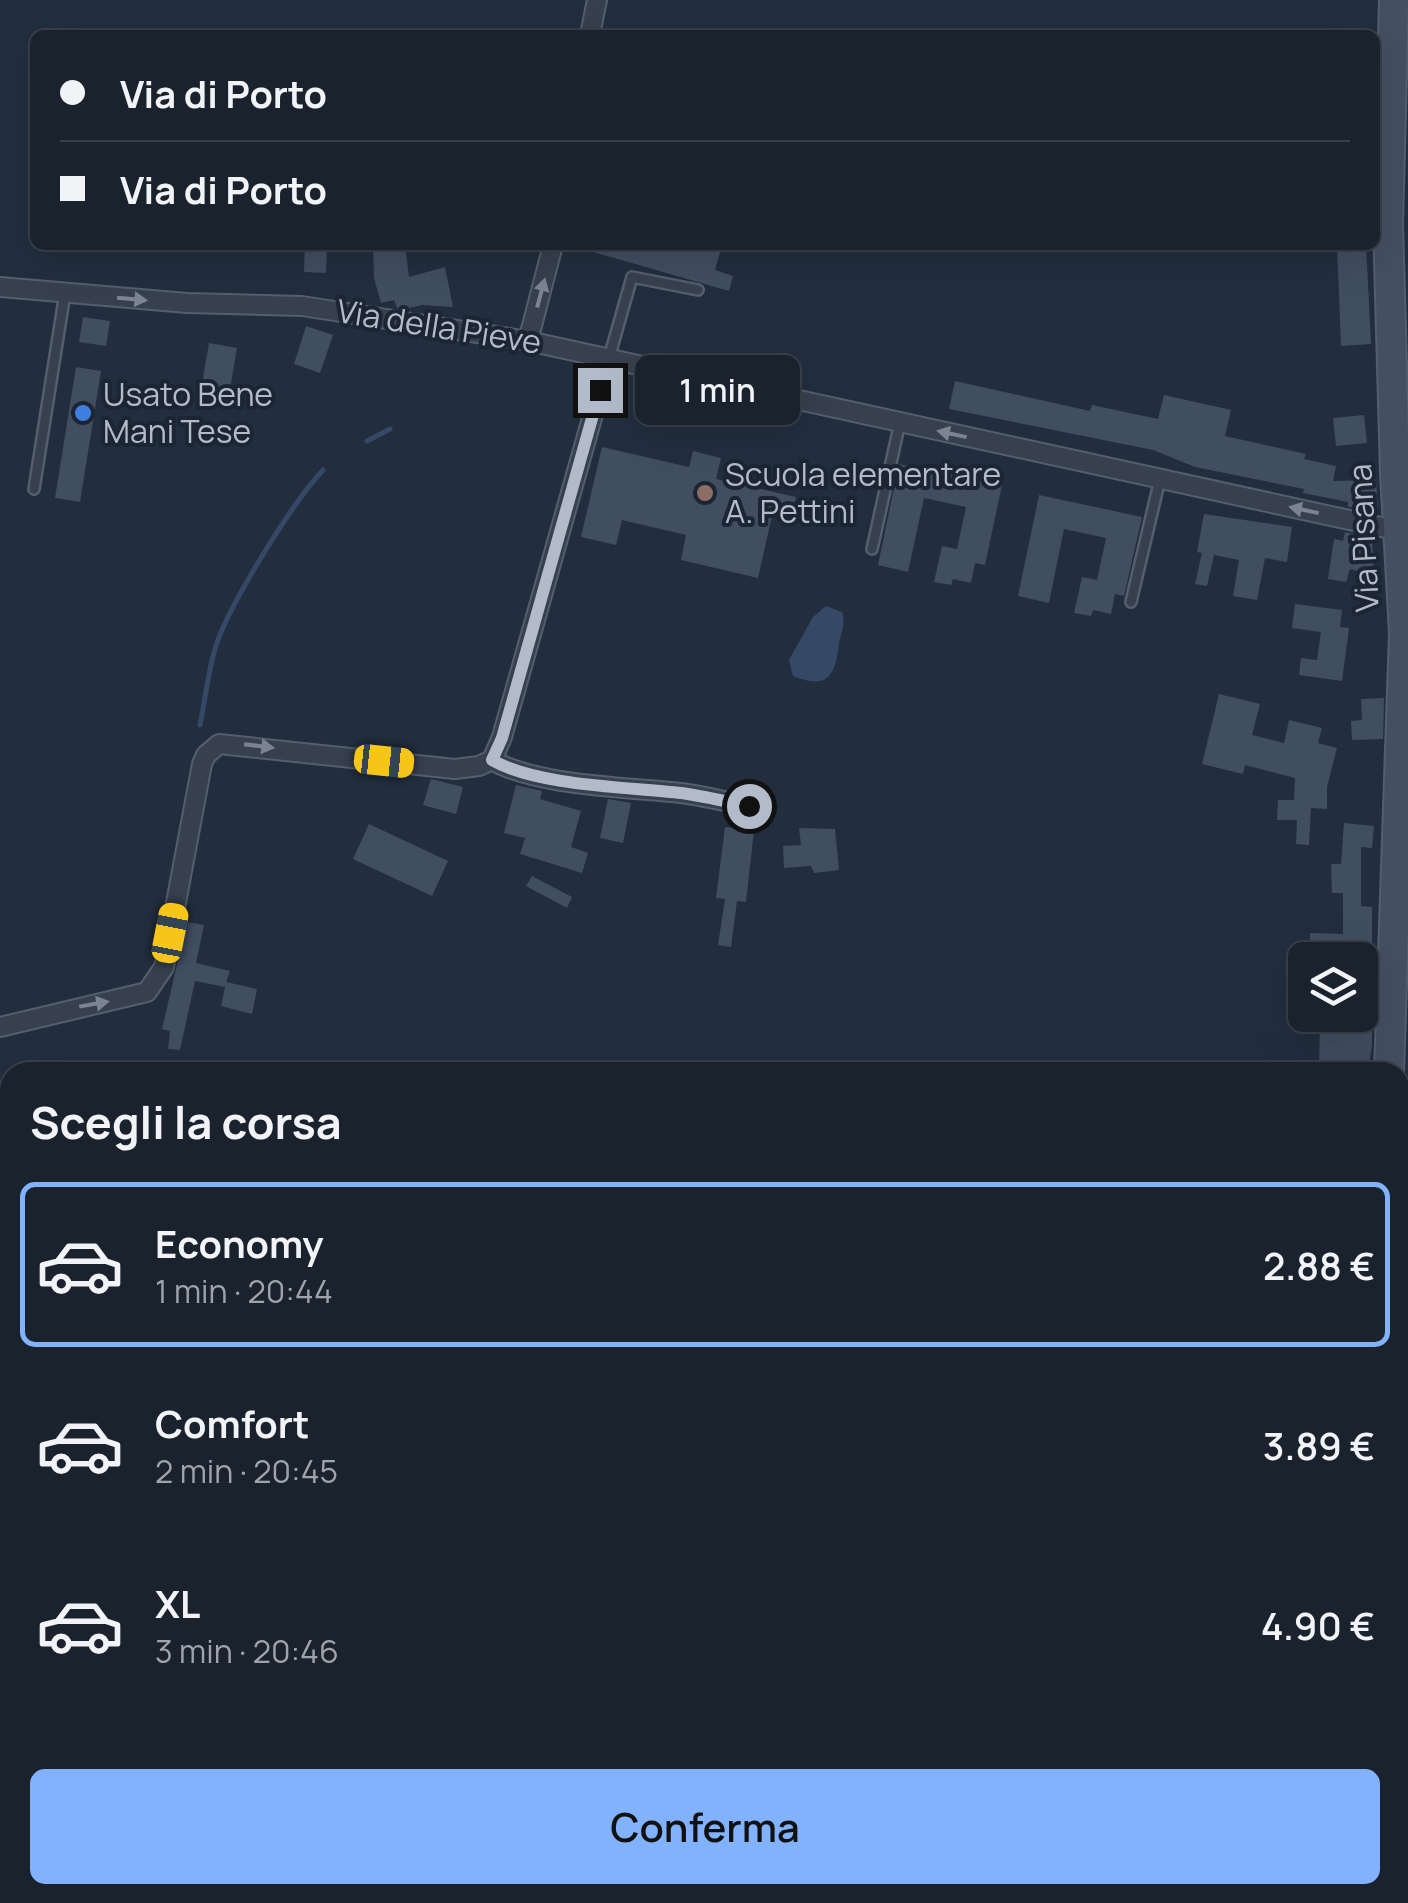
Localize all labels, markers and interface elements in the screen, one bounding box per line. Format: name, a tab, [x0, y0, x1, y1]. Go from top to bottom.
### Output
text: Via di Porto	[120, 67, 327, 119]
text: Via di Porto	[120, 163, 327, 215]
one-way arrow	[533, 277, 549, 308]
street label: Via della Pieve	[334, 288, 544, 364]
one-way arrow	[117, 291, 148, 307]
callout: 1 min	[635, 355, 800, 425]
route end	[578, 368, 623, 413]
text: 1 min	[679, 368, 756, 412]
place label: Usato Bene Mani Tese	[103, 372, 273, 453]
marker: Usato Bene Mani Tese	[72, 402, 94, 424]
one-way arrow	[937, 425, 968, 441]
place label: Scuola elementare A. Pettini	[725, 452, 1001, 533]
street label: Via Pisana	[1337, 463, 1389, 613]
marker: Scuola elementare A. Pettini	[694, 482, 716, 504]
one-way arrow	[1288, 502, 1319, 518]
one-way arrow	[244, 738, 276, 754]
car	[353, 743, 415, 779]
route start	[727, 784, 772, 829]
car	[150, 901, 190, 965]
map controls	[1288, 942, 1378, 1032]
button: layers	[1288, 942, 1378, 1032]
one-way arrow	[79, 996, 111, 1011]
text: Scegli la corsa	[30, 1091, 342, 1153]
text: Economy	[155, 1217, 324, 1269]
icon: car	[35, 1220, 125, 1310]
text: 2.88 €	[1263, 1239, 1375, 1291]
text: 1 min · 20:44	[155, 1269, 333, 1313]
text: Comfort	[155, 1397, 309, 1449]
icon: car	[35, 1400, 125, 1490]
text: 3.89 €	[1263, 1419, 1375, 1471]
text: 2 min · 20:45	[155, 1449, 338, 1493]
text: XL	[155, 1577, 200, 1629]
icon: car	[35, 1580, 125, 1670]
text: 4.90 €	[1261, 1599, 1375, 1651]
text: 3 min · 20:46	[155, 1629, 339, 1673]
button: Conferma	[30, 1769, 1380, 1884]

